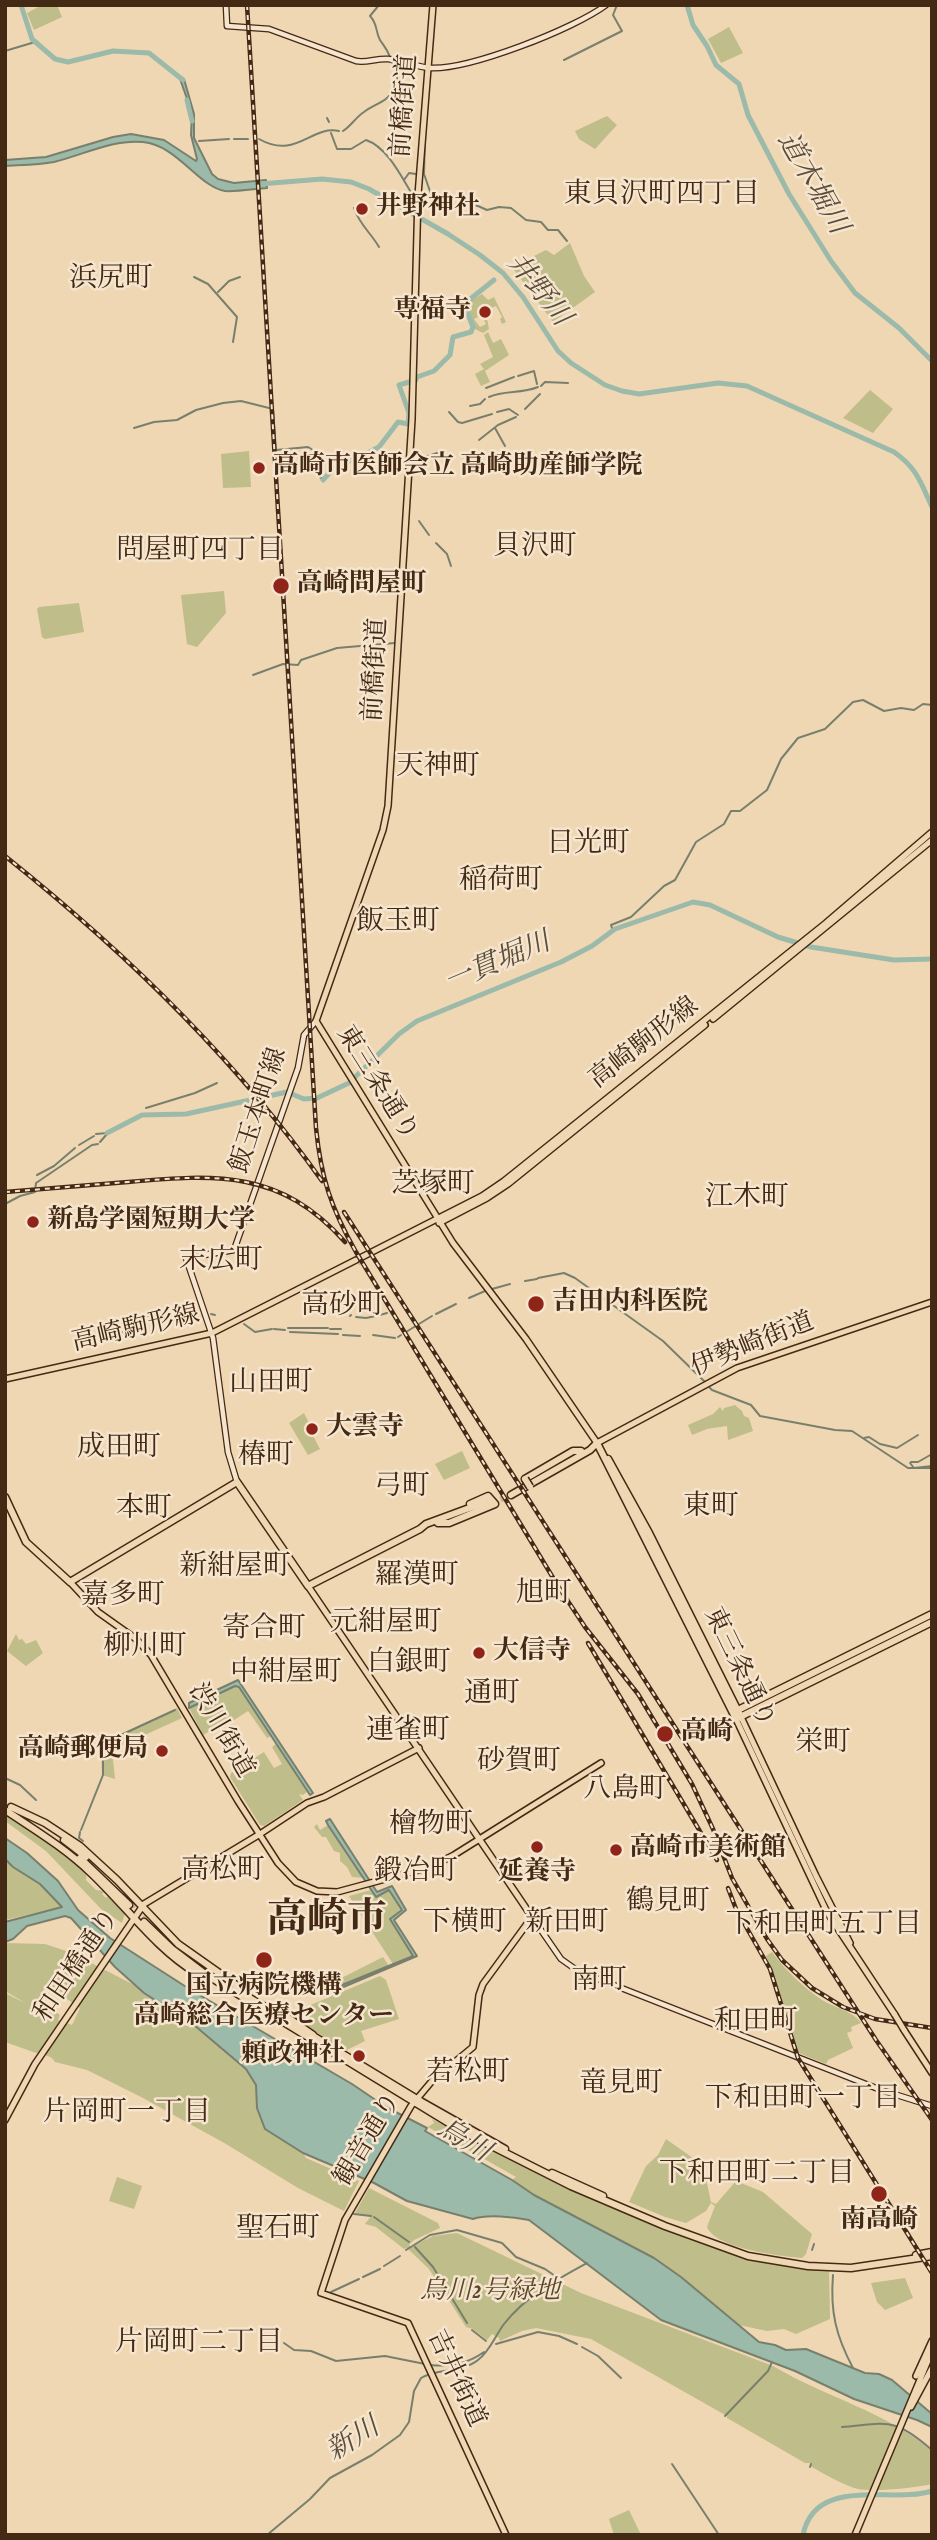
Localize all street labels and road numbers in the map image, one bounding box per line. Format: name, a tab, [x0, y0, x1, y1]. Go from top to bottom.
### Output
street label: 前橋街道	[387, 53, 425, 159]
street label: 前橋街道	[359, 617, 395, 723]
street label: 高崎駒形線	[584, 992, 706, 1096]
street label: 東三条通り	[328, 1021, 424, 1147]
street label: 飯玉本町線	[225, 1044, 295, 1178]
street label: 高崎駒形線	[69, 1300, 203, 1360]
street label: 伊勢崎街道	[687, 1307, 819, 1385]
street label: 東三条通り	[695, 1603, 781, 1733]
street label: 渋川街道	[180, 1678, 260, 1784]
street label: 和田橋通り	[29, 1903, 127, 2029]
street label: 観音通り	[329, 2087, 409, 2193]
street label: 吉井街道	[419, 2325, 491, 2433]

